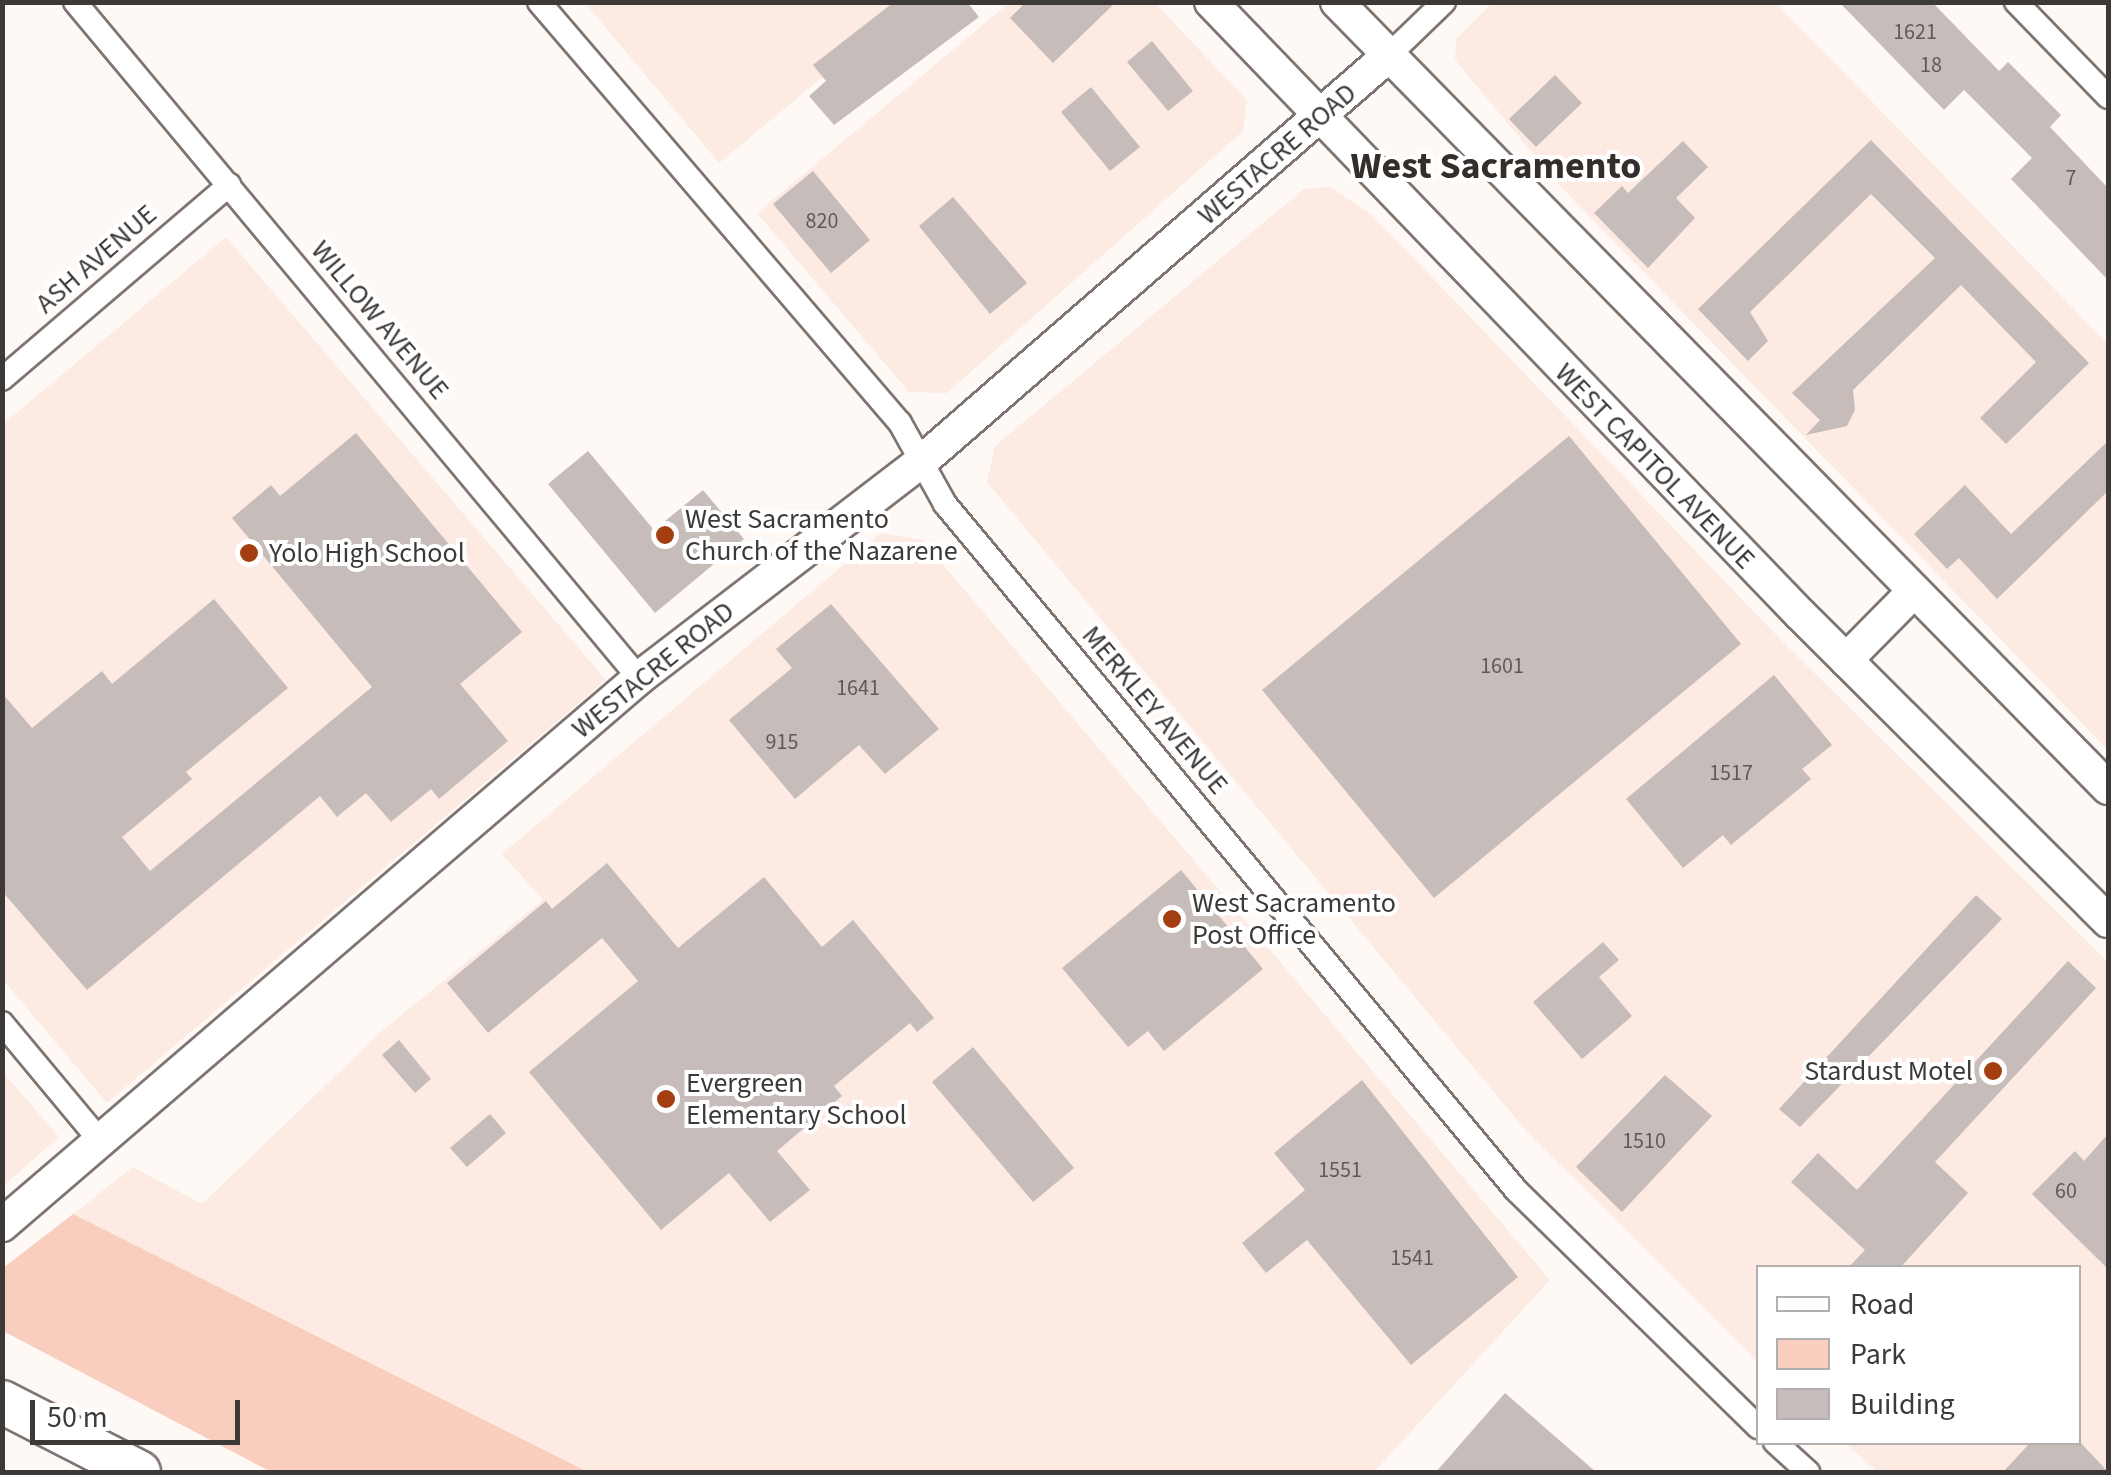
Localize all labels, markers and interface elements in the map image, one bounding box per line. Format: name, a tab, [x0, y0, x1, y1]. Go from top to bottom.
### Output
house number: 1621	[1893, 20, 1937, 46]
house number: 18	[1920, 53, 1942, 79]
street label: WESTACRE ROAD	[1191, 76, 1363, 232]
district label: West Sacramento	[1351, 144, 1641, 190]
house number: 7	[2066, 166, 2076, 192]
street label: ASH AVENUE	[29, 197, 163, 321]
house number: 820	[806, 209, 838, 235]
street label: WILLOW AVENUE	[304, 234, 456, 406]
street label: WEST CAPITOL AVENUE	[1548, 356, 1762, 576]
place label: West Sacramento Church of the Nazarene	[685, 502, 958, 568]
marker: West Sacramento Church of the Nazarene	[654, 524, 676, 546]
place label: Yolo High School	[269, 536, 465, 570]
marker: Yolo High School	[238, 542, 260, 564]
street label: WESTACRE ROAD	[565, 594, 741, 746]
street label: MERKLEY AVENUE	[1075, 619, 1235, 801]
house number: 1601	[1480, 654, 1524, 680]
house number: 1641	[836, 676, 880, 702]
house number: 915	[766, 730, 798, 756]
house number: 1517	[1709, 761, 1753, 787]
place label: West Sacramento Post Office	[1192, 886, 1396, 952]
marker: West Sacramento Post Office	[1161, 908, 1183, 930]
place label: Stardust Motel	[1804, 1054, 1973, 1088]
marker: Stardust Motel	[1982, 1060, 2004, 1082]
place label: Evergreen Elementary School	[686, 1066, 907, 1132]
marker: Evergreen Elementary School	[655, 1088, 677, 1110]
house number: 1510	[1622, 1129, 1666, 1155]
house number: 1551	[1318, 1158, 1362, 1184]
house number: 60	[2055, 1179, 2077, 1205]
house number: 1541	[1390, 1246, 1434, 1272]
legend	[1756, 1265, 2081, 1445]
text: Road	[1850, 1283, 1914, 1326]
text: Park	[1850, 1333, 1906, 1376]
scale bar	[35, 1380, 245, 1442]
text: Building	[1850, 1383, 1955, 1426]
text: 50 m	[47, 1396, 108, 1439]

